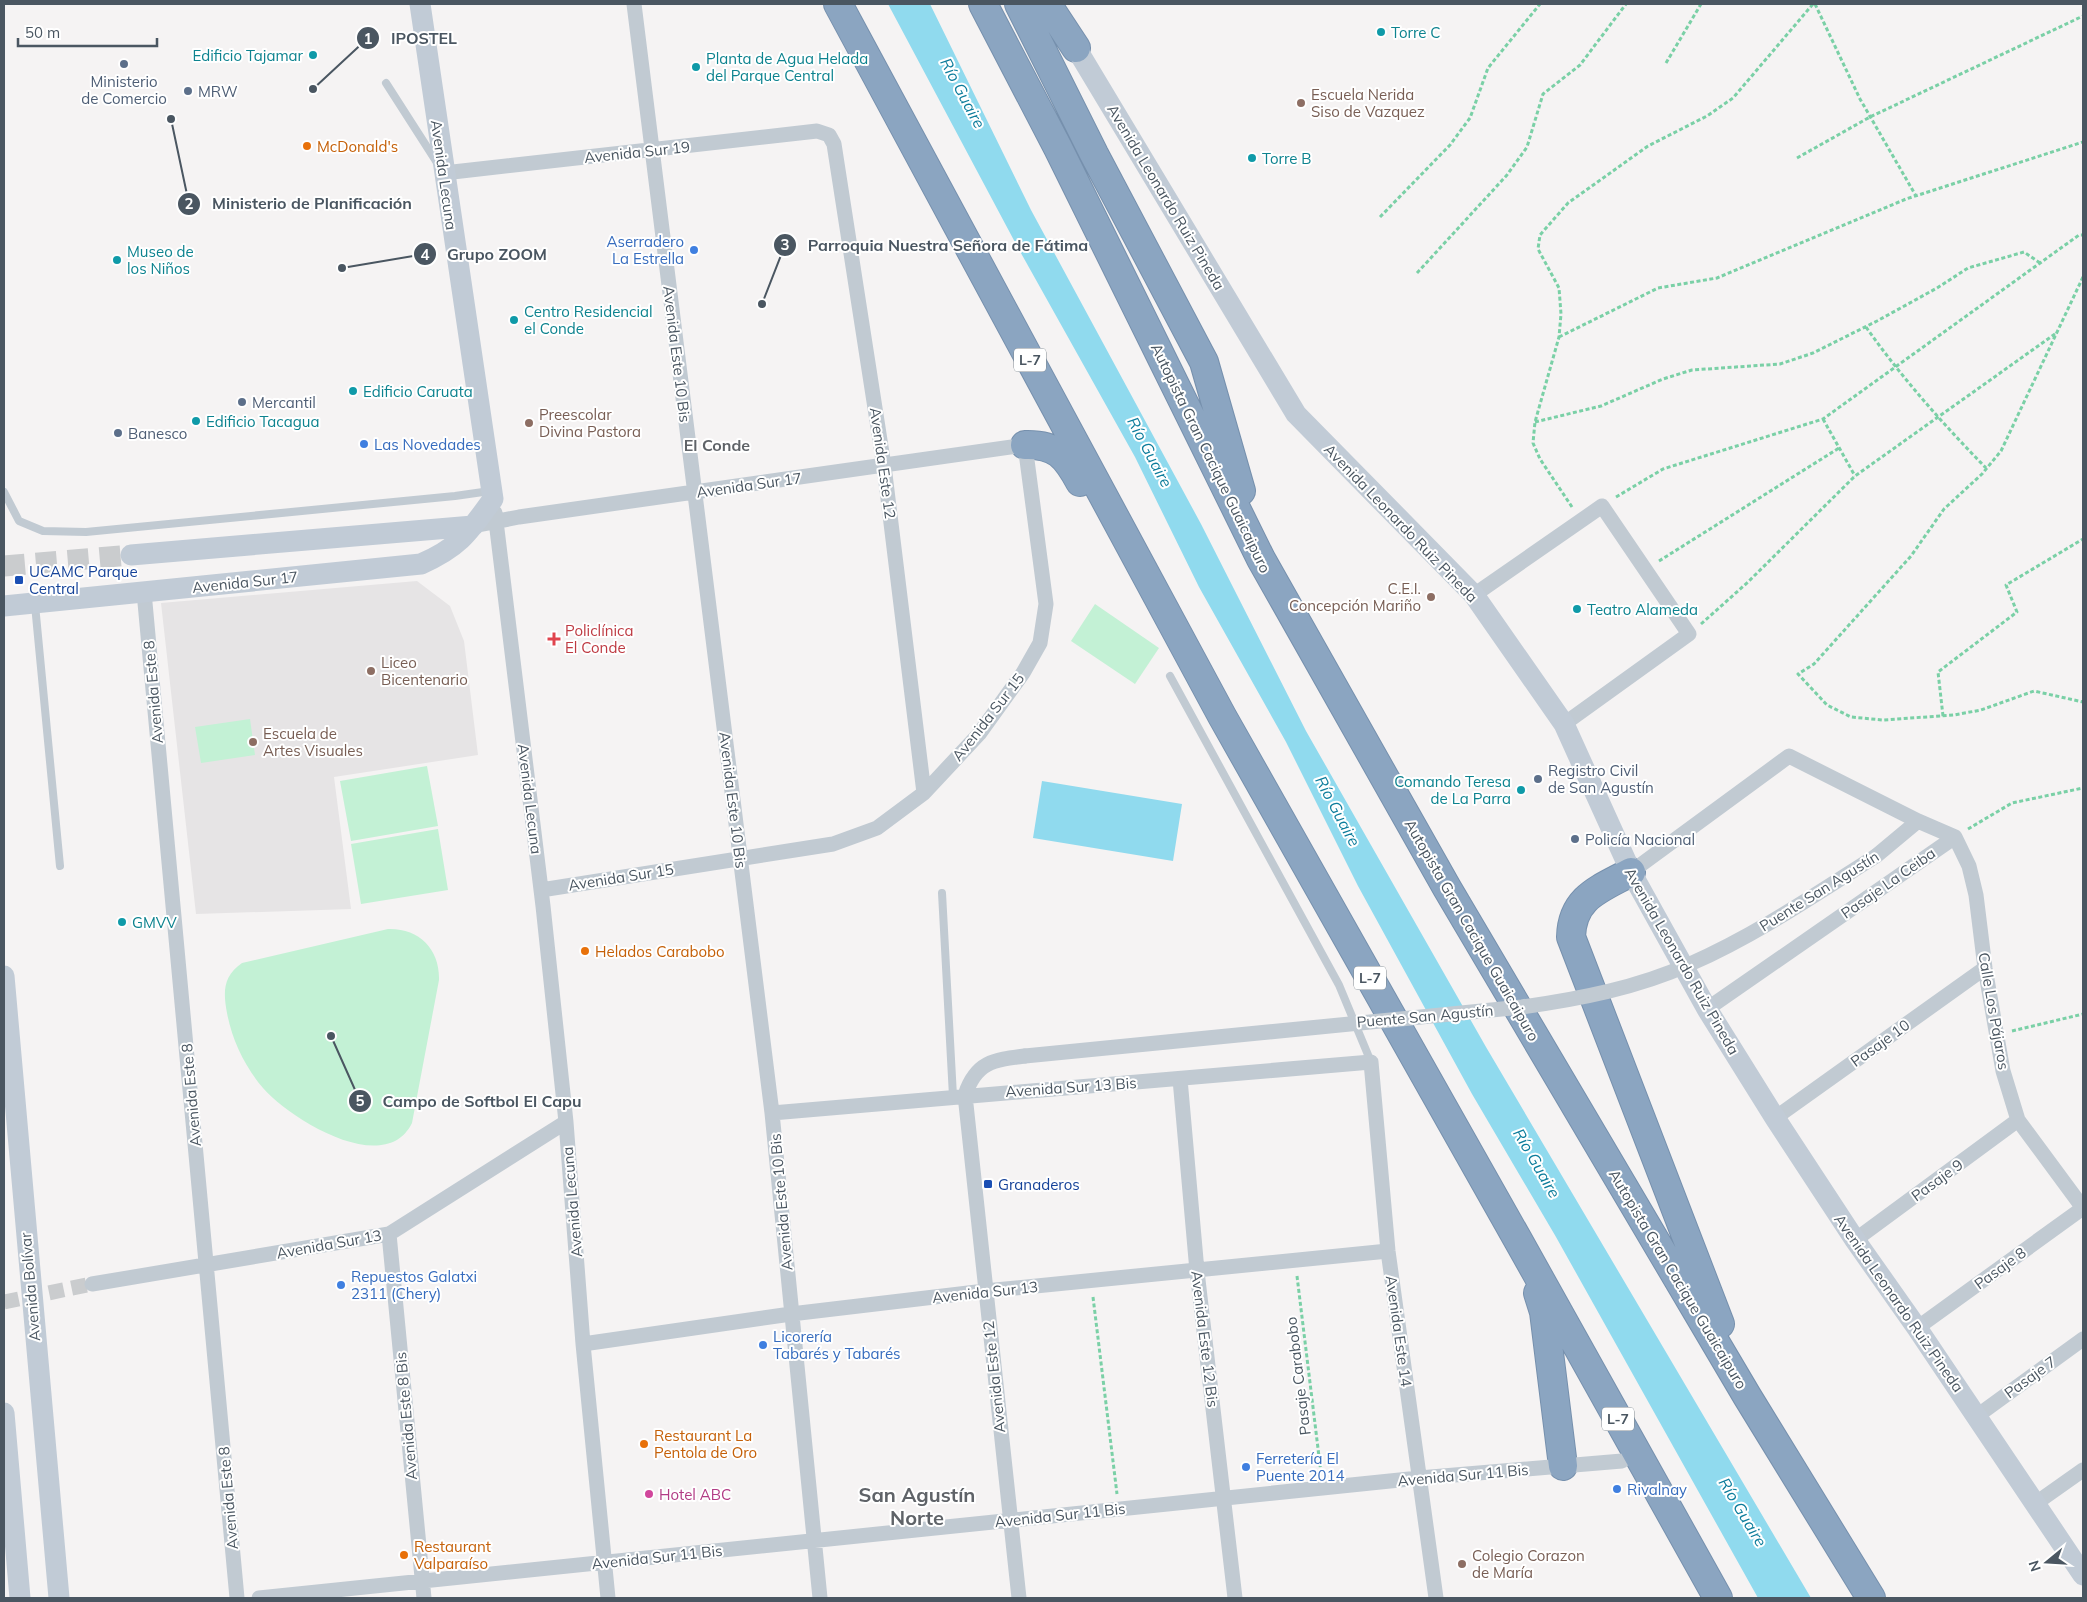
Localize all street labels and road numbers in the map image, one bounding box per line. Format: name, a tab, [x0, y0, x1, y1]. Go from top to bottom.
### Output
street label: Avenida Leonardo Ruiz Pineda	[1103, 101, 1229, 293]
street label: Avenida Lecuna	[427, 119, 461, 231]
street label: Avenida Sur 19	[583, 137, 691, 167]
street label: Avenida Este 10 Bis	[659, 285, 695, 423]
street label: Autopista Gran Cacique Guaicaipuro	[1147, 340, 1275, 576]
road number: L-7	[1014, 348, 1046, 372]
street label: Avenida Este 12	[866, 406, 900, 520]
street label: Avenida Leonardo Ruiz Pineda	[1320, 440, 1482, 606]
street label: Avenida Sur 17	[695, 468, 803, 502]
street label: Avenida Sur 17	[191, 567, 299, 597]
street label: Avenida Este 8	[139, 640, 167, 744]
street label: Avenida Sur 15	[948, 669, 1028, 765]
street label: Avenida Este 10 Bis	[715, 731, 751, 869]
street label: Avenida Lecuna	[514, 743, 546, 855]
street label: Autopista Gran Cacique Guaicaipuro	[1401, 816, 1543, 1044]
street label: Pasaje La Ceiba	[1837, 843, 1939, 923]
street label: Puente San Agustín	[1756, 847, 1882, 935]
street label: Avenida Sur 15	[567, 859, 675, 895]
street label: Avenida Leonardo Ruiz Pineda	[1621, 864, 1743, 1058]
street label: Calle Los Pájaros	[1974, 951, 2014, 1071]
road number: L-7	[1354, 966, 1386, 990]
street label: Puente San Agustín	[1356, 1001, 1494, 1031]
street label: Pasaje 10	[1847, 1015, 1913, 1071]
street label: Avenida Este 8	[177, 1043, 205, 1147]
street label: Avenida Sur 13 Bis	[1005, 1073, 1137, 1101]
street label: Avenida Este 10 Bis	[766, 1133, 796, 1271]
street label: Avenida Lecuna	[558, 1146, 586, 1258]
street label: Pasaje 9	[1907, 1155, 1967, 1205]
street label: Autopista Gran Cacique Guaicaipuro	[1605, 1166, 1751, 1392]
street label: Avenida Leonardo Ruiz Pineda	[1830, 1210, 1968, 1396]
street label: Avenida Sur 13	[275, 1225, 383, 1263]
street label: Avenida Bolívar	[16, 1231, 44, 1342]
street label: Pasaje 8	[1970, 1243, 2030, 1293]
street label: Avenida Este 12 Bis	[1187, 1270, 1223, 1408]
street label: Avenida Este 14	[1382, 1274, 1416, 1388]
street label: Avenida Sur 13	[931, 1277, 1039, 1307]
street label: Pasaje Carabobo	[1281, 1316, 1315, 1436]
street label: Avenida Este 12	[979, 1320, 1009, 1434]
street label: Avenida Este 8 Bis	[391, 1351, 421, 1481]
street label: Pasaje 7	[2000, 1352, 2060, 1402]
road number: L-7	[1602, 1408, 1634, 1430]
street label: Avenida Este 8	[214, 1446, 242, 1550]
street label: Avenida Sur 11 Bis	[1397, 1460, 1529, 1490]
street label: Avenida Sur 11 Bis	[994, 1499, 1126, 1531]
street label: Avenida Sur 11 Bis	[591, 1541, 723, 1573]

